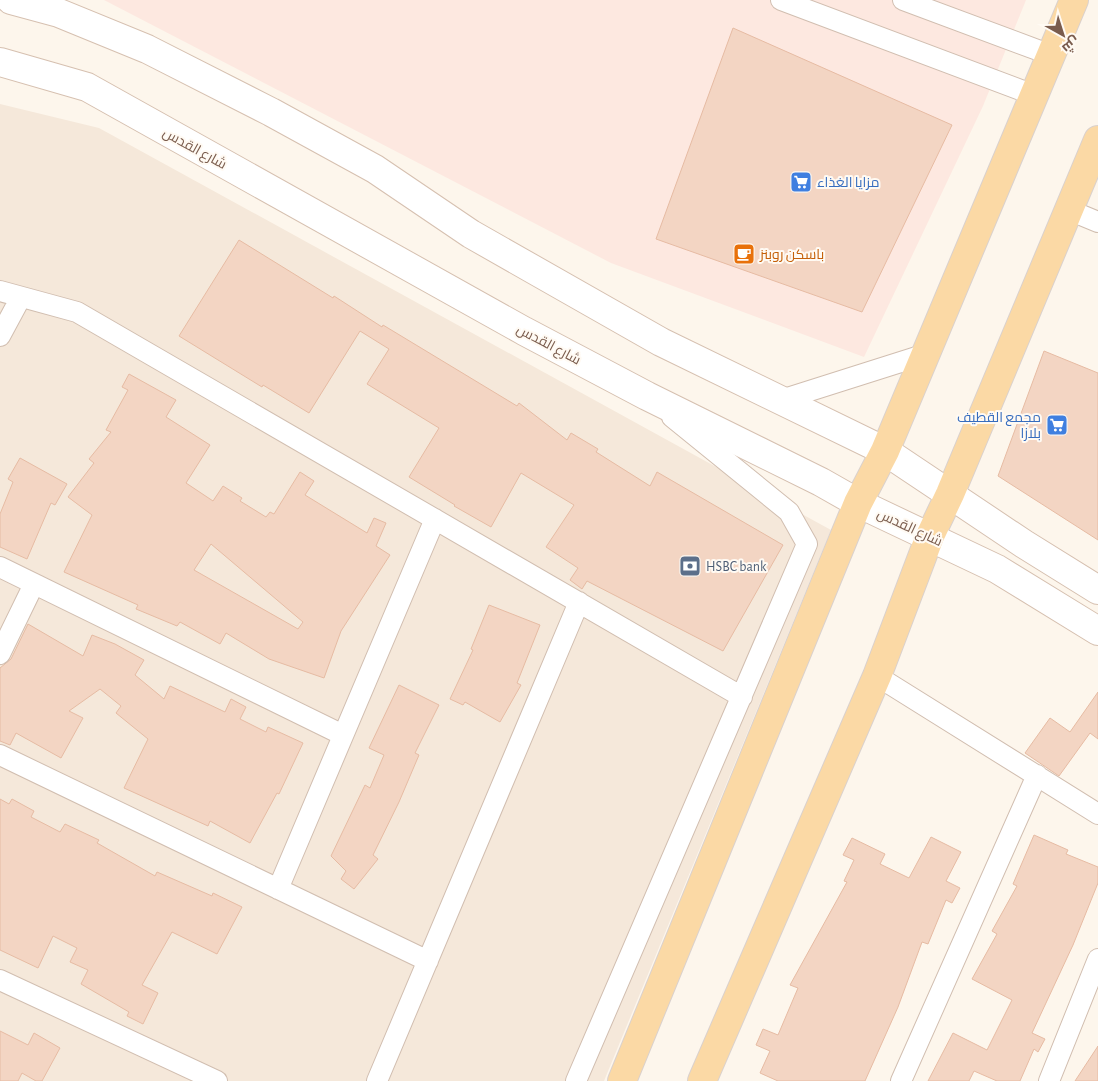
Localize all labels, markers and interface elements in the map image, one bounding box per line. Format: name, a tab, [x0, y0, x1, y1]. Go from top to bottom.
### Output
north arrow	[1038, 10, 1088, 60]
text: ش	[1059, 32, 1083, 57]
street label: شارع القدس	[160, 126, 229, 173]
supermarket icon: مزايا الغذاء	[789, 170, 813, 194]
place label: مزايا الغذاء	[817, 176, 880, 190]
cafe icon: باسكن روبنز	[732, 242, 756, 266]
place label: باسكن روبنز	[759, 248, 824, 262]
street label: شارع القدس	[514, 322, 583, 368]
place label: مجمع القطيف بلازا	[957, 411, 1041, 441]
supermarket icon: مجمع القطيف بلازا	[1045, 413, 1069, 437]
street label: شارع القدس	[874, 507, 944, 550]
bank icon: HSBC bank	[678, 554, 702, 578]
place label: HSBC bank	[706, 560, 767, 574]

